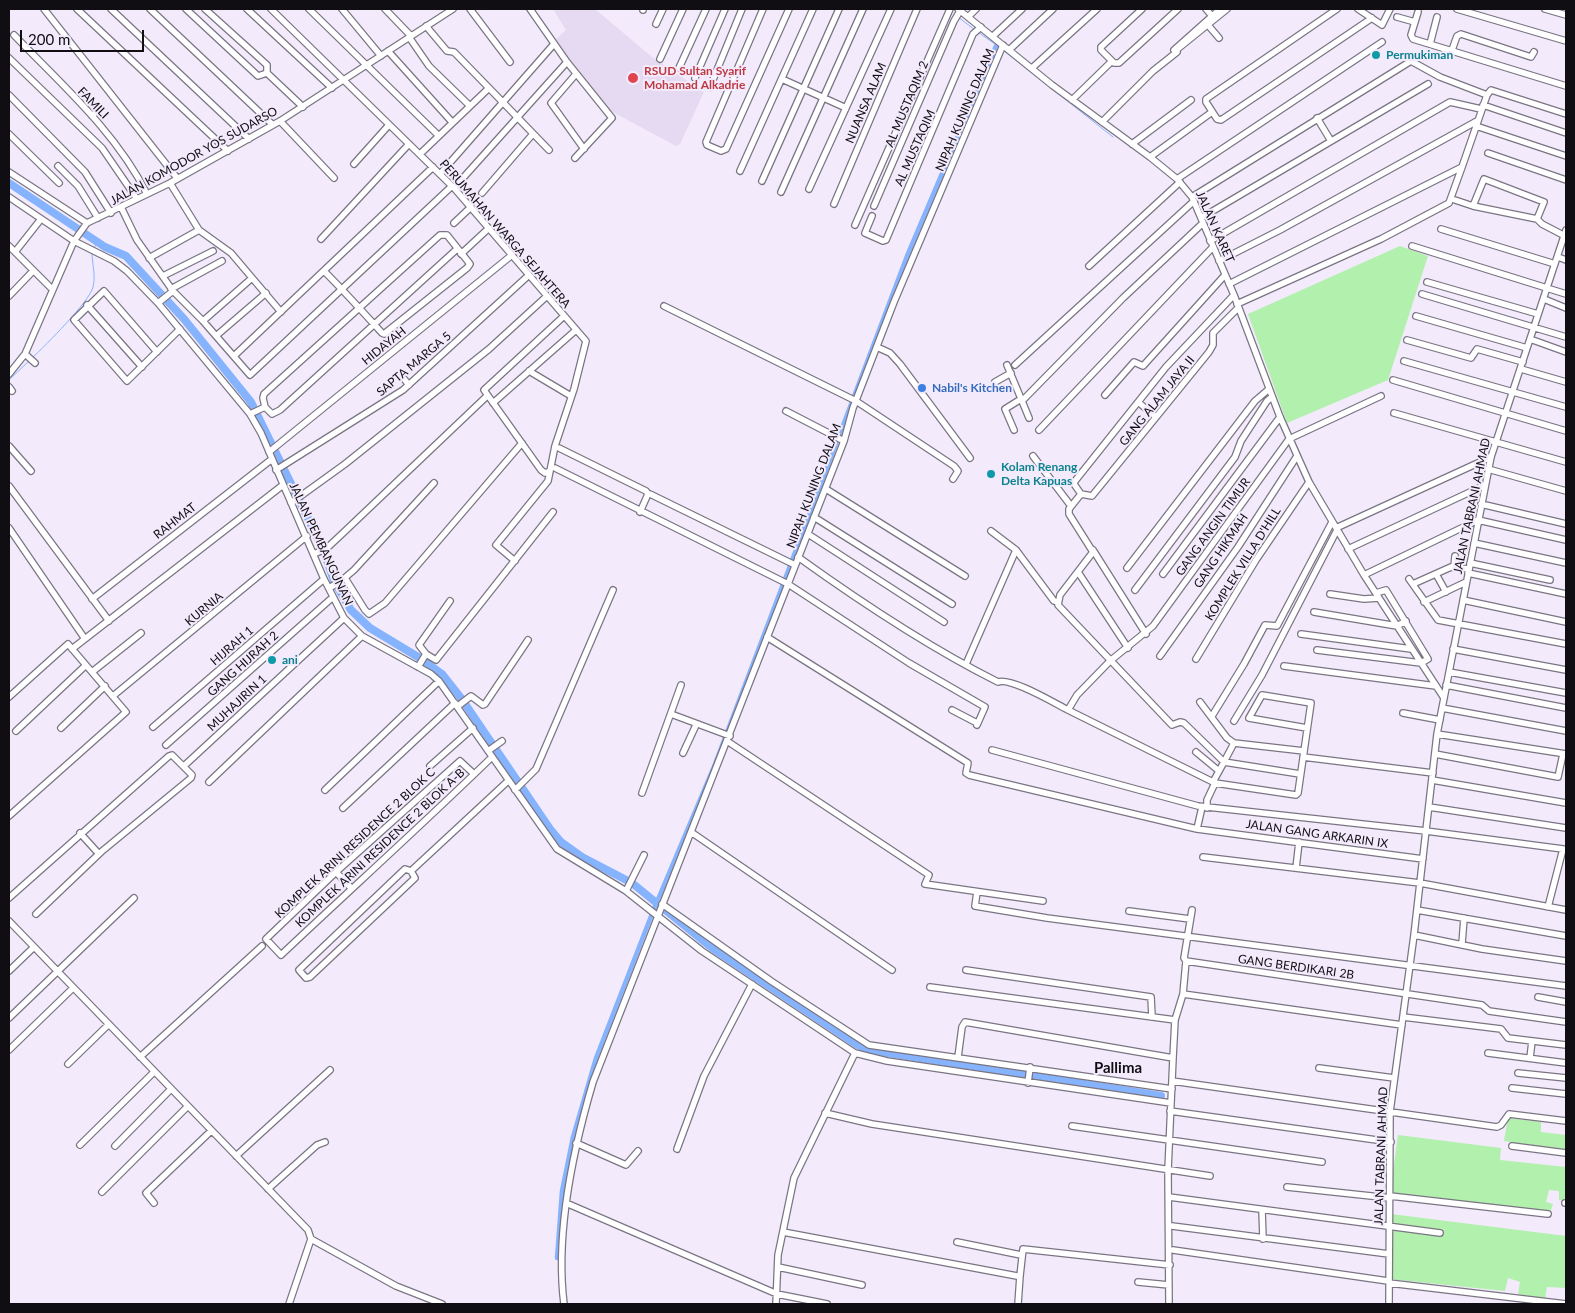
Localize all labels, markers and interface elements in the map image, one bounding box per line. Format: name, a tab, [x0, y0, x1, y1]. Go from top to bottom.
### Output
scale bar	[22, 20, 146, 52]
text: 200 m	[28, 30, 70, 48]
street label: NIPAH KUNING DALAM	[933, 46, 997, 174]
place label: Permukiman	[1386, 48, 1453, 62]
marker: Permukiman	[1370, 49, 1382, 61]
street label: AL MUSTAQIM 2	[882, 59, 932, 149]
street label: NUANSA ALAM	[843, 61, 889, 145]
place label: RSUD Sultan Syarif Mohamad Alkadrie	[644, 64, 746, 92]
marker: RSUD Sultan Syarif Mohamad Alkadrie	[626, 71, 640, 85]
street label: FAMILI	[75, 84, 111, 122]
street label: JALAN KOMODOR YOS SUDARSO	[108, 104, 280, 208]
street label: AL MUSTAQIM	[892, 108, 938, 188]
street label: PERUMAHAN WARGA SEJAHTERA	[437, 157, 573, 311]
street label: JALAN KARET	[1193, 189, 1237, 265]
street label: HIDAYAH	[359, 324, 409, 368]
street label: SAPTA MARGA 5	[374, 329, 454, 399]
street label: GANG ALAM JAYA II	[1116, 353, 1198, 449]
place label: Nabil's Kitchen	[932, 381, 1012, 395]
marker: Nabil's Kitchen	[916, 382, 928, 394]
street label: NIPAH KUNING DALAM	[784, 422, 844, 550]
street label: JALAN TABRANI AHMAD	[1451, 437, 1493, 575]
place label: Kolam Renang Delta Kapuas	[1001, 460, 1077, 488]
marker: Kolam Renang Delta Kapuas	[985, 468, 997, 480]
street label: GANG ANGIN TIMUR	[1173, 475, 1253, 579]
street label: JALAN PEMBANGUNAN	[286, 480, 356, 608]
street label: RAHMAT	[151, 500, 199, 542]
street label: KOMPLEK VILLA D'HILL	[1202, 505, 1284, 623]
street label: GANG HIKMAH	[1191, 511, 1251, 591]
street label: KURNIA	[182, 589, 226, 629]
street label: HIJRAH 1	[207, 623, 257, 669]
street label: GANG HIJRAH 2	[205, 628, 281, 700]
place label: ani	[282, 653, 298, 667]
marker: ani	[266, 654, 278, 666]
street label: MUHAJIRIN 1	[204, 672, 270, 734]
street label: KOMPLEK ARINI RESIDENCE 2 BLOK C	[272, 765, 438, 921]
street label: KOMPLEK ARINI RESIDENCE 2 BLOK A-B	[292, 766, 468, 930]
street label: JALAN GANG ARKARIN IX	[1245, 817, 1389, 851]
street label: GANG BERDIKARI 2B	[1237, 952, 1355, 982]
district label: Pallima	[1094, 1059, 1142, 1077]
street label: JALAN TABRANI AHMAD	[1371, 1086, 1391, 1226]

